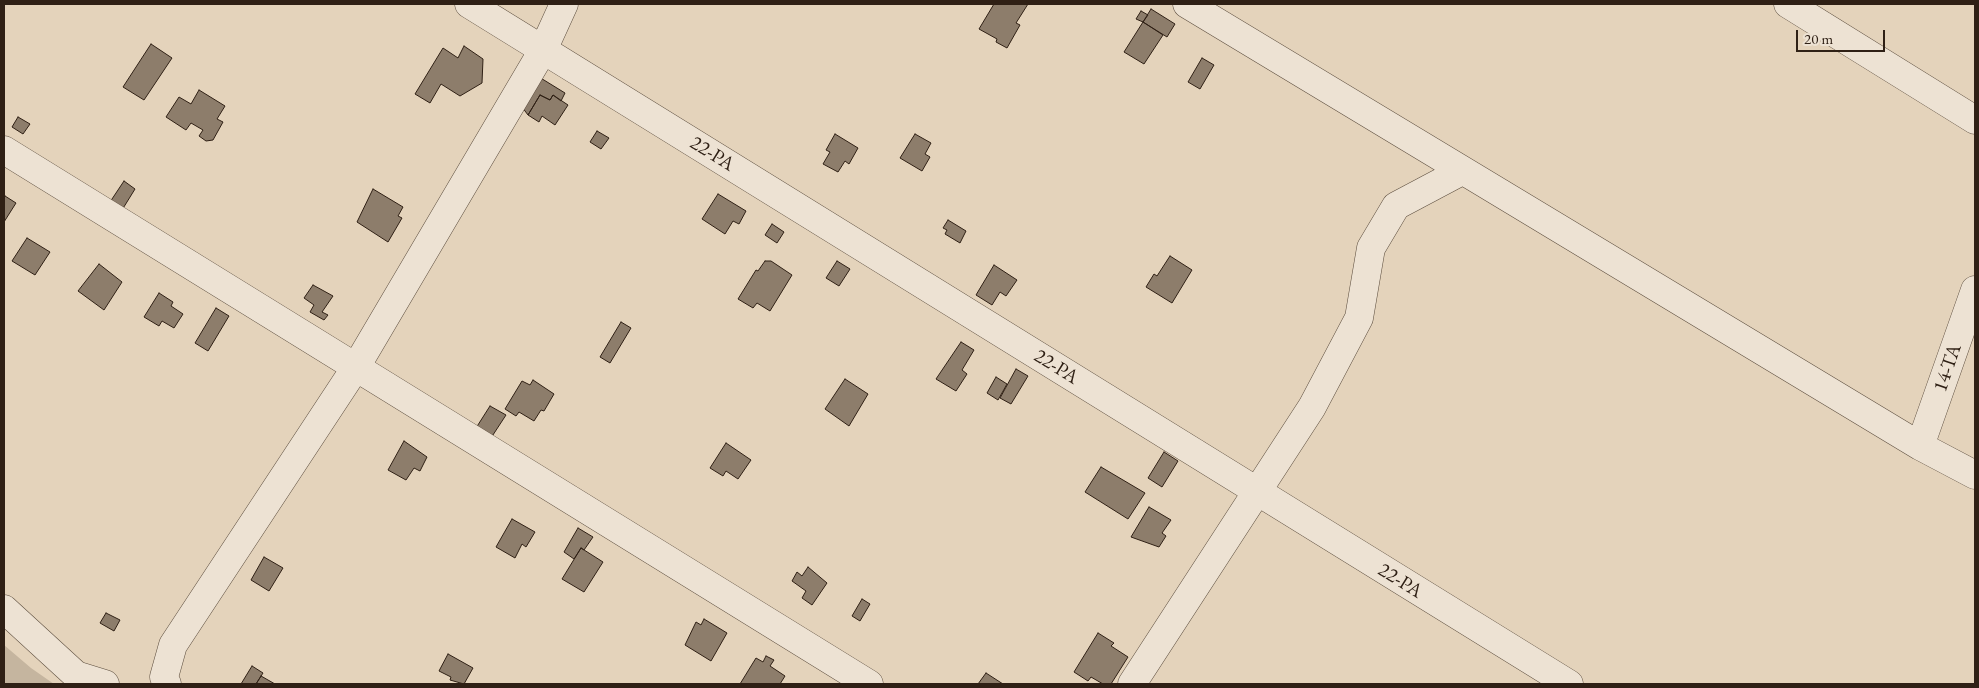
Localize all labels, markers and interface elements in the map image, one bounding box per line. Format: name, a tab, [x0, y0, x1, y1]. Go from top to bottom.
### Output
scale bar	[1799, 20, 1888, 52]
text: 20 m	[1804, 29, 1833, 48]
street label: 22-РА	[685, 131, 739, 177]
street label: 14-ТА	[1929, 341, 1967, 395]
street label: 22-РА	[1029, 344, 1083, 390]
street label: 22-РА	[1373, 558, 1427, 604]

